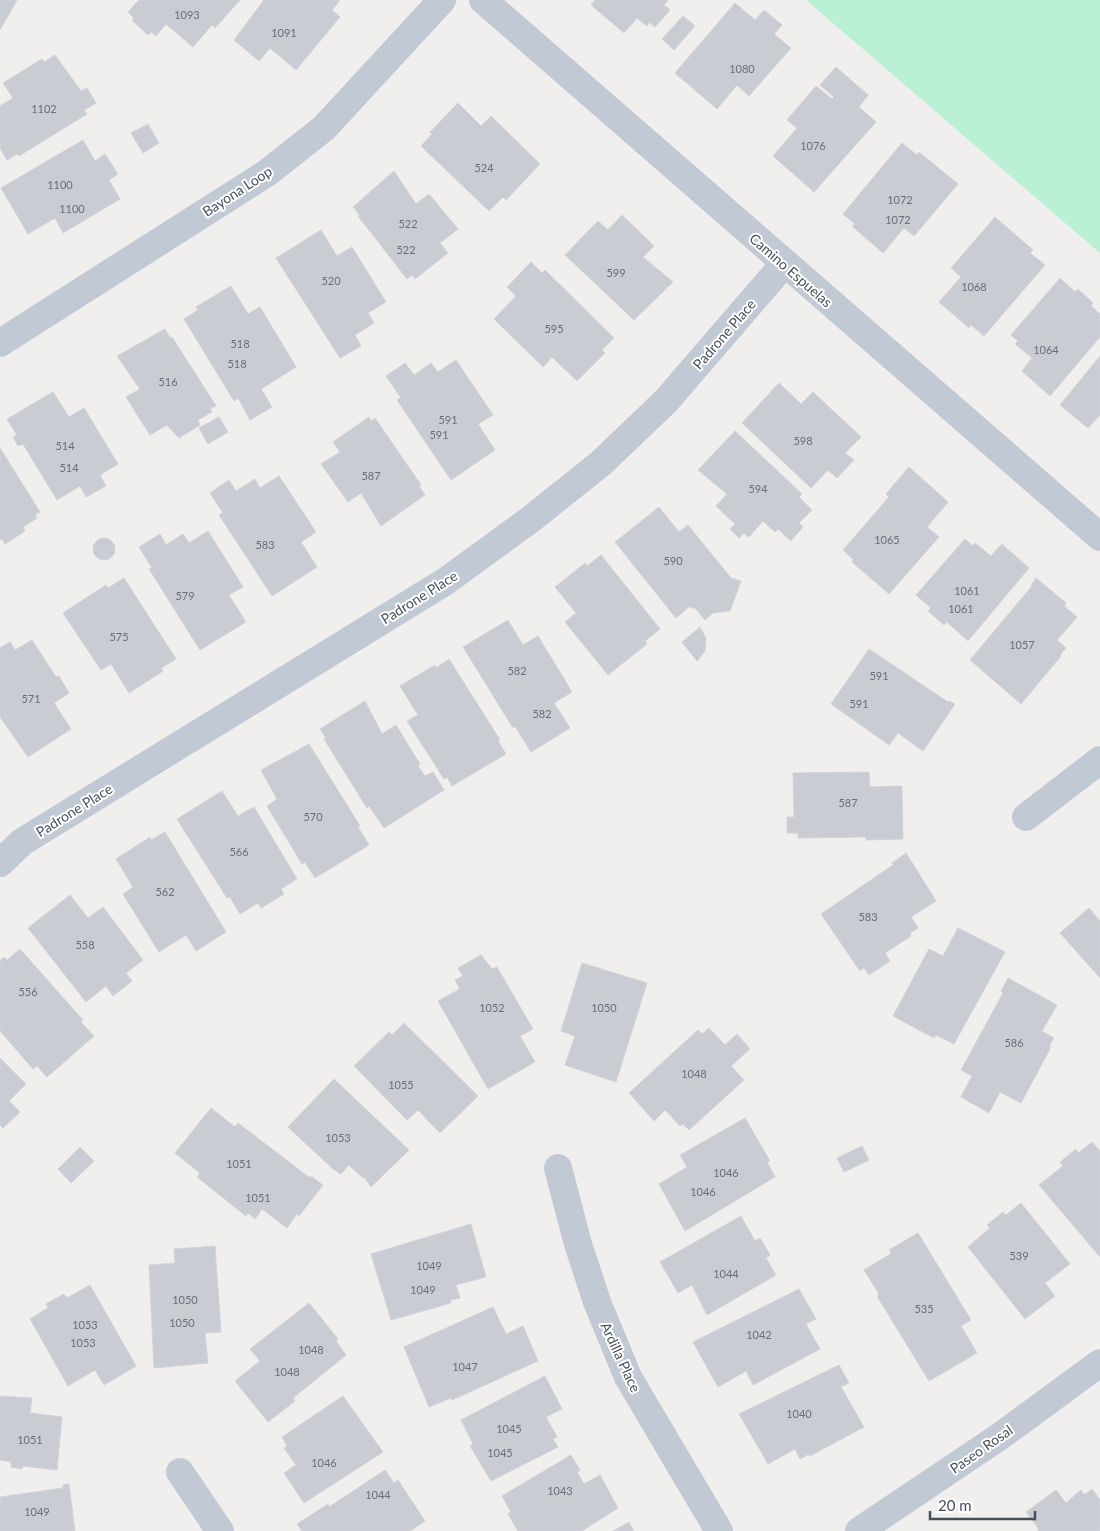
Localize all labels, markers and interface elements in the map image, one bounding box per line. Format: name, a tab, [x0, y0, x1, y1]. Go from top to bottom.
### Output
house number: 1093	[174, 8, 200, 21]
house number: 1091	[271, 26, 297, 39]
house number: 1080	[729, 62, 755, 75]
house number: 1102	[31, 102, 57, 115]
house number: 1076	[800, 139, 826, 152]
house number: 524	[474, 161, 494, 174]
street label: Bayona Loop	[199, 162, 275, 220]
house number: 1100	[47, 178, 73, 191]
house number: 1072	[887, 193, 913, 206]
house number: 1100	[59, 202, 85, 215]
house number: 1072	[885, 213, 911, 226]
house number: 522	[398, 217, 418, 230]
street label: Camino Espuelas	[746, 229, 836, 311]
house number: 522	[396, 243, 416, 256]
house number: 599	[606, 266, 626, 279]
house number: 520	[321, 274, 341, 287]
house number: 1068	[961, 280, 987, 293]
street label: Padrone Place	[689, 296, 759, 372]
house number: 595	[544, 322, 564, 335]
house number: 518	[230, 337, 250, 350]
house number: 1064	[1033, 343, 1059, 356]
house number: 518	[227, 357, 247, 370]
house number: 516	[158, 375, 178, 388]
house number: 591	[438, 413, 458, 426]
house number: 591	[429, 428, 449, 441]
house number: 598	[793, 434, 813, 447]
house number: 514	[55, 439, 75, 452]
house number: 514	[59, 461, 79, 474]
house number: 587	[361, 469, 381, 482]
house number: 594	[748, 482, 768, 495]
house number: 1065	[874, 533, 900, 546]
house number: 583	[255, 538, 275, 551]
house number: 590	[663, 554, 683, 567]
street label: Padrone Place	[378, 567, 460, 627]
house number: 1061	[954, 584, 980, 597]
house number: 579	[175, 589, 195, 602]
house number: 1061	[948, 602, 974, 615]
house number: 575	[109, 630, 129, 643]
house number: 1057	[1009, 638, 1035, 651]
house number: 582	[507, 664, 527, 677]
house number: 591	[869, 669, 889, 682]
house number: 571	[21, 692, 41, 705]
house number: 591	[849, 697, 869, 710]
house number: 582	[532, 707, 552, 720]
street label: Padrone Place	[33, 780, 115, 840]
house number: 587	[838, 796, 858, 809]
house number: 570	[303, 810, 323, 823]
house number: 566	[229, 845, 249, 858]
house number: 562	[155, 885, 175, 898]
house number: 583	[858, 910, 878, 923]
house number: 558	[75, 938, 95, 951]
house number: 556	[18, 985, 38, 998]
house number: 1052	[479, 1001, 505, 1014]
house number: 1050	[591, 1001, 617, 1014]
house number: 586	[1004, 1036, 1024, 1049]
house number: 1048	[681, 1067, 707, 1080]
house number: 1055	[388, 1078, 414, 1091]
house number: 1053	[325, 1131, 351, 1144]
house number: 1051	[226, 1157, 252, 1170]
house number: 1046	[713, 1166, 739, 1179]
house number: 1046	[690, 1185, 716, 1198]
house number: 1051	[245, 1191, 271, 1204]
house number: 539	[1009, 1249, 1029, 1262]
house number: 1049	[416, 1259, 442, 1272]
house number: 1044	[713, 1267, 739, 1280]
house number: 1049	[410, 1283, 436, 1296]
house number: 1050	[172, 1293, 198, 1306]
house number: 535	[914, 1302, 934, 1315]
house number: 1050	[169, 1316, 195, 1329]
house number: 1053	[72, 1318, 98, 1331]
street label: Ardilla Place	[597, 1319, 645, 1395]
house number: 1042	[746, 1328, 772, 1341]
house number: 1053	[70, 1336, 96, 1349]
house number: 1048	[298, 1343, 324, 1356]
house number: 1047	[452, 1360, 478, 1373]
house number: 1048	[274, 1365, 300, 1378]
house number: 1040	[786, 1407, 812, 1420]
street label: Paseo Rosal	[946, 1421, 1016, 1477]
house number: 1045	[496, 1422, 522, 1435]
house number: 1051	[17, 1433, 43, 1446]
house number: 1045	[487, 1446, 513, 1459]
house number: 1046	[311, 1456, 337, 1469]
house number: 1043	[547, 1484, 573, 1497]
house number: 1044	[365, 1488, 391, 1501]
scale bar	[930, 1488, 1035, 1520]
text: 20 m	[938, 1496, 972, 1514]
house number: 1049	[24, 1505, 50, 1518]

